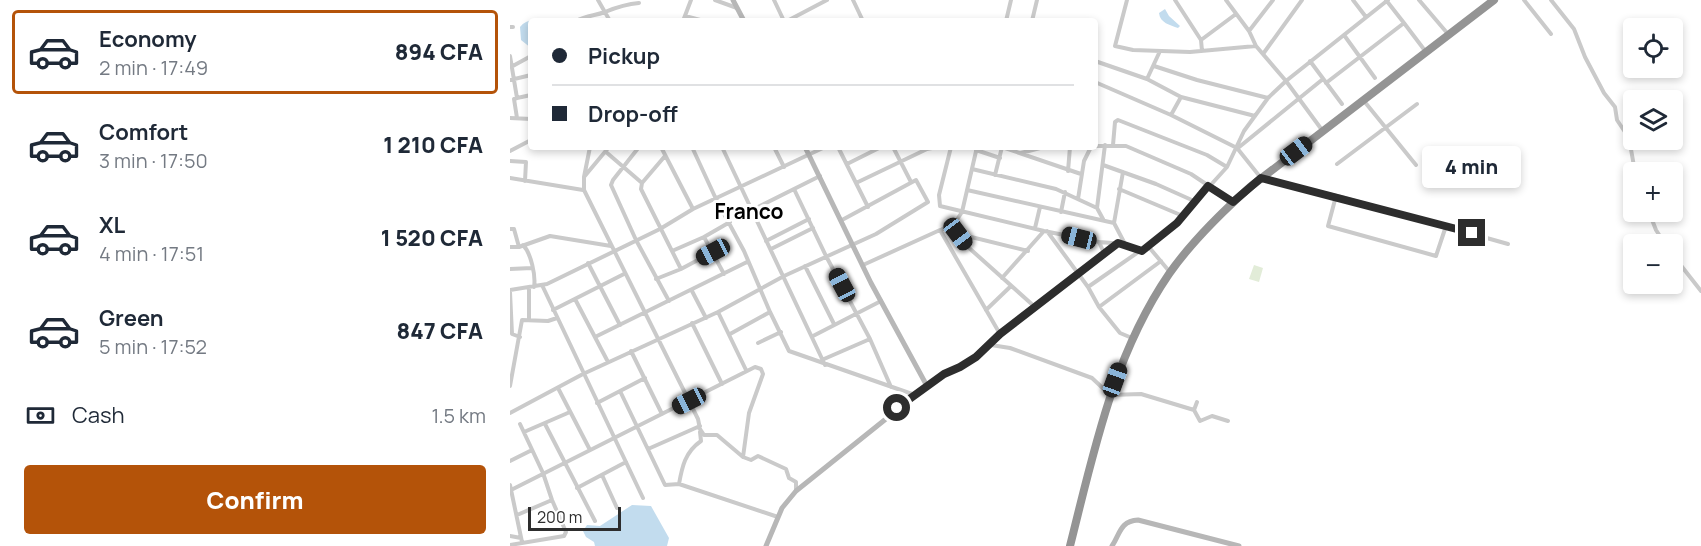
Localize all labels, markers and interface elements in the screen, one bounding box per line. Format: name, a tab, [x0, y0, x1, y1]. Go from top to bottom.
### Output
map controls	[1623, 18, 1683, 294]
button: locate	[1623, 18, 1683, 78]
text: Economy	[99, 24, 197, 54]
icon: car	[27, 25, 81, 79]
text: 894 CFA	[395, 37, 483, 67]
text: Pickup	[588, 41, 660, 71]
text: 2 min · 17:49	[99, 54, 208, 81]
button: layers	[1623, 90, 1683, 150]
text: Drop-off	[588, 99, 678, 129]
text: Comfort	[99, 117, 188, 147]
icon: car	[27, 118, 81, 172]
text: 1 210 CFA	[383, 130, 483, 160]
car	[1276, 133, 1316, 169]
callout: 4 min	[1422, 146, 1522, 188]
text: 3 min · 17:50	[99, 147, 208, 174]
text: 4 min	[1445, 153, 1498, 180]
button: +	[1623, 162, 1683, 222]
district label: Franco	[715, 197, 783, 225]
text: XL	[99, 210, 125, 240]
icon: car	[27, 211, 81, 265]
car	[940, 214, 976, 254]
route end	[1458, 219, 1485, 246]
text: 1 520 CFA	[381, 223, 483, 253]
car	[1059, 225, 1099, 251]
button: −	[1623, 234, 1683, 294]
car	[693, 236, 733, 268]
text: 4 min · 17:51	[99, 240, 204, 267]
car	[826, 265, 858, 305]
text: Green	[99, 303, 164, 333]
icon: car	[27, 304, 81, 358]
text: 847 CFA	[397, 316, 483, 346]
text: 5 min · 17:52	[99, 333, 207, 360]
car	[1100, 360, 1130, 400]
car	[669, 385, 709, 417]
route start	[883, 394, 910, 421]
icon: cash	[24, 399, 57, 432]
text: Cash	[72, 400, 125, 430]
text: 1.5 km	[432, 402, 486, 429]
button: Confirm	[24, 465, 486, 534]
scale bar	[528, 504, 621, 532]
text: 200 m	[537, 506, 582, 528]

